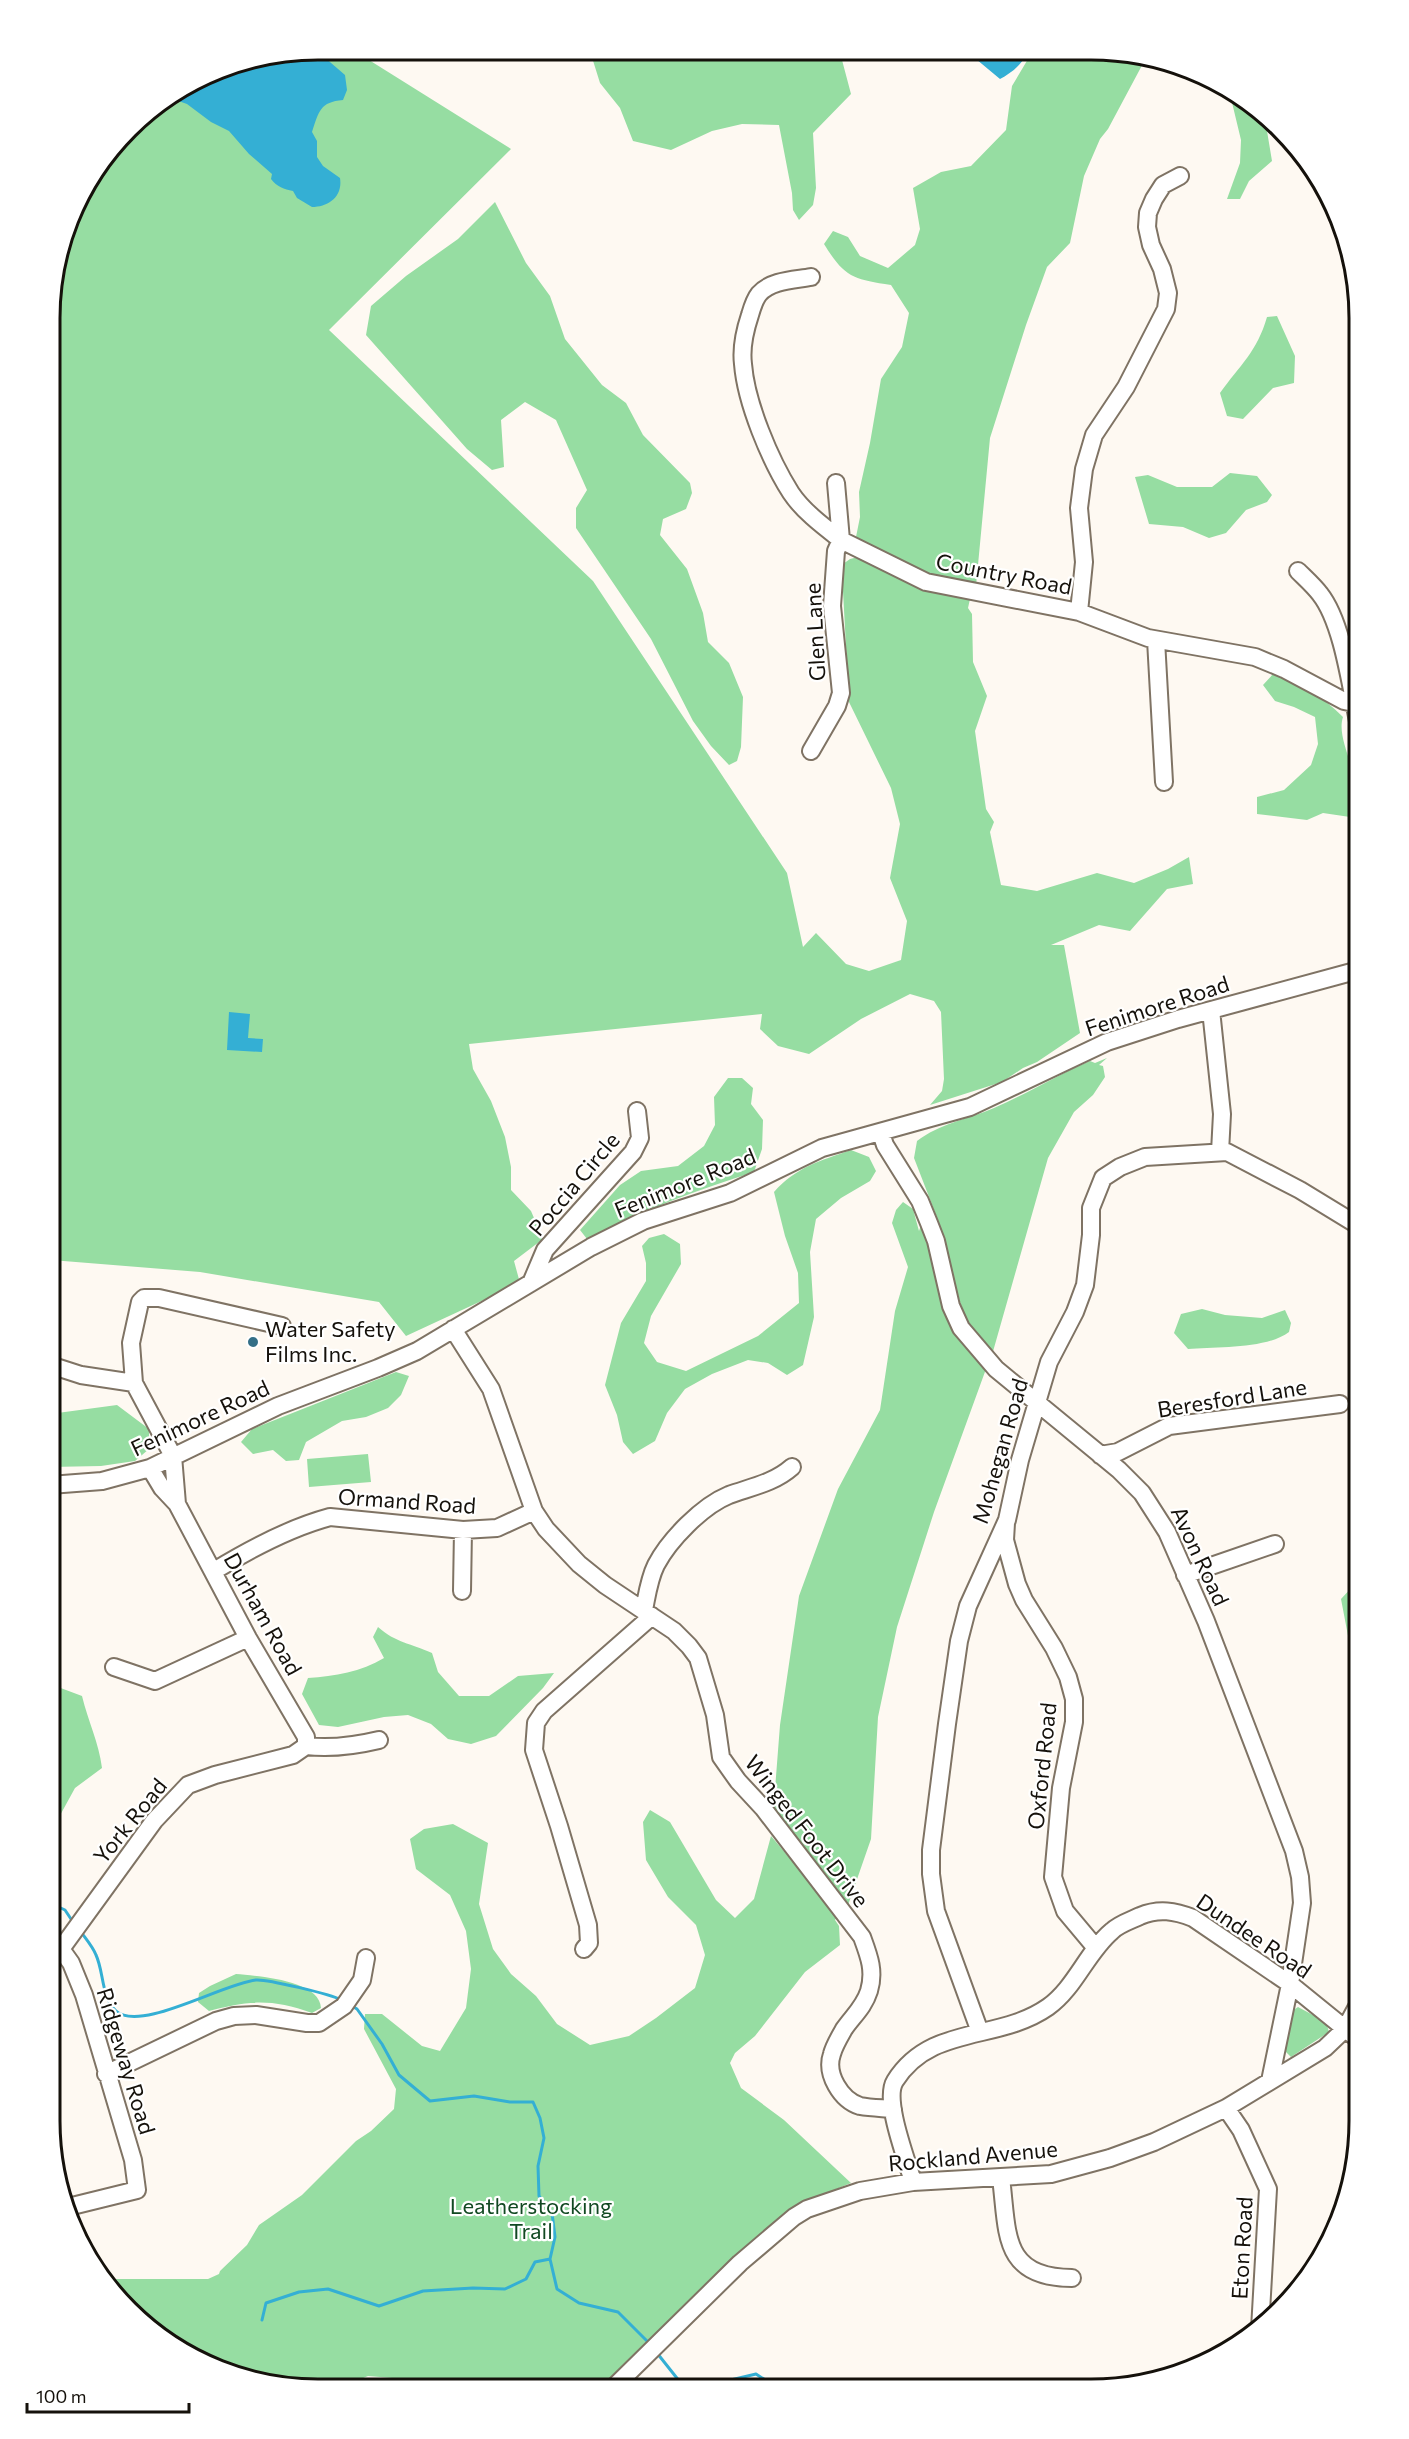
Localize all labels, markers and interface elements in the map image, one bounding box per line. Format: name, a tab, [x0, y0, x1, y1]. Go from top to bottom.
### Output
street label: Country Road	[934, 547, 1074, 600]
street label: Glen Lane	[798, 582, 831, 682]
street label: Fenimore Road	[1081, 970, 1232, 1042]
street label: Poccia Circle	[522, 1126, 625, 1241]
street label: Fenimore Road	[610, 1142, 759, 1223]
place label: Water Safety Films Inc.	[265, 1315, 396, 1367]
marker: Water Safety Films Inc.	[246, 1335, 260, 1349]
street label: Beresford Lane	[1155, 1372, 1308, 1423]
street label: Fenimore Road	[126, 1374, 273, 1461]
street label: Mohegan Road	[966, 1375, 1033, 1527]
street label: Ormand Road	[337, 1482, 477, 1519]
street label: Avon Road	[1166, 1502, 1235, 1610]
street label: Durham Road	[219, 1548, 308, 1680]
street label: Oxford Road	[1021, 1701, 1062, 1831]
street label: Winged Foot Drive	[740, 1749, 875, 1912]
street label: York Road	[87, 1773, 172, 1869]
street label: Dundee Road	[1192, 1887, 1317, 1984]
street label: Ridgeway Road	[91, 1984, 162, 2137]
street label: Rockland Avenue	[887, 2135, 1059, 2176]
park label: Leatherstocking Trail	[450, 2192, 612, 2244]
street label: Eton Road	[1225, 2196, 1258, 2300]
scale bar	[27, 2376, 189, 2414]
text: 100 m	[36, 2385, 86, 2407]

